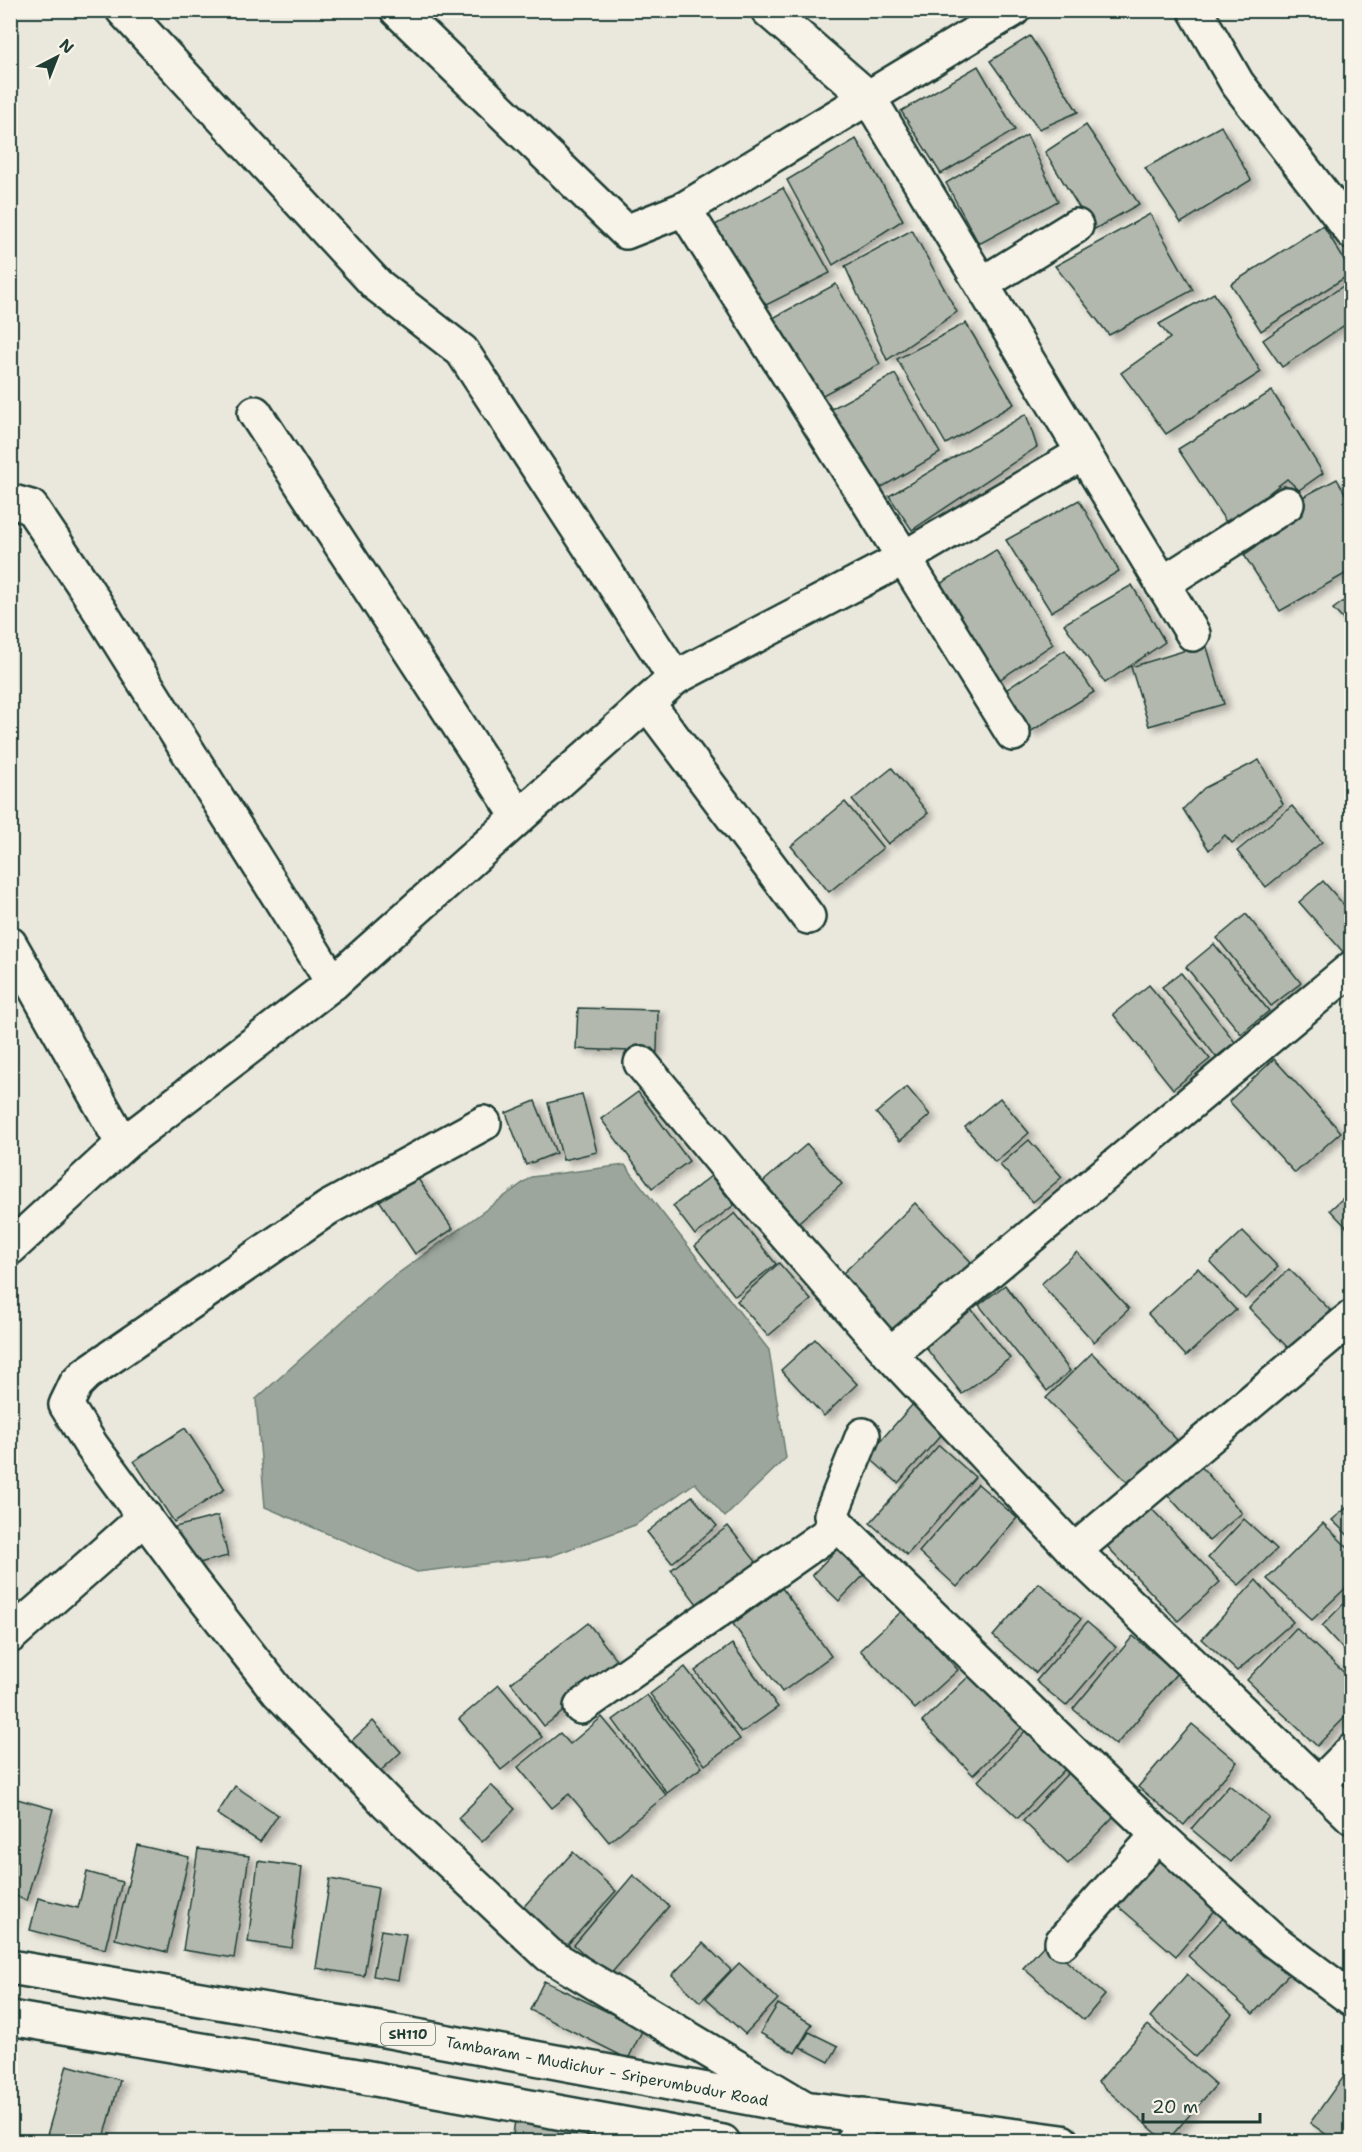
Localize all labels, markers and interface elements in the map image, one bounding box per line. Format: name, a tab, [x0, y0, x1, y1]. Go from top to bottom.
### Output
north arrow	[27, 27, 87, 87]
text: N	[55, 34, 78, 58]
road number: SH110	[381, 2023, 435, 2045]
street label: Tambaram - Mudichur - Sriperumbudur Road	[444, 2032, 771, 2111]
scale bar	[1143, 2086, 1260, 2124]
text: 20 m	[1152, 2095, 1198, 2119]

